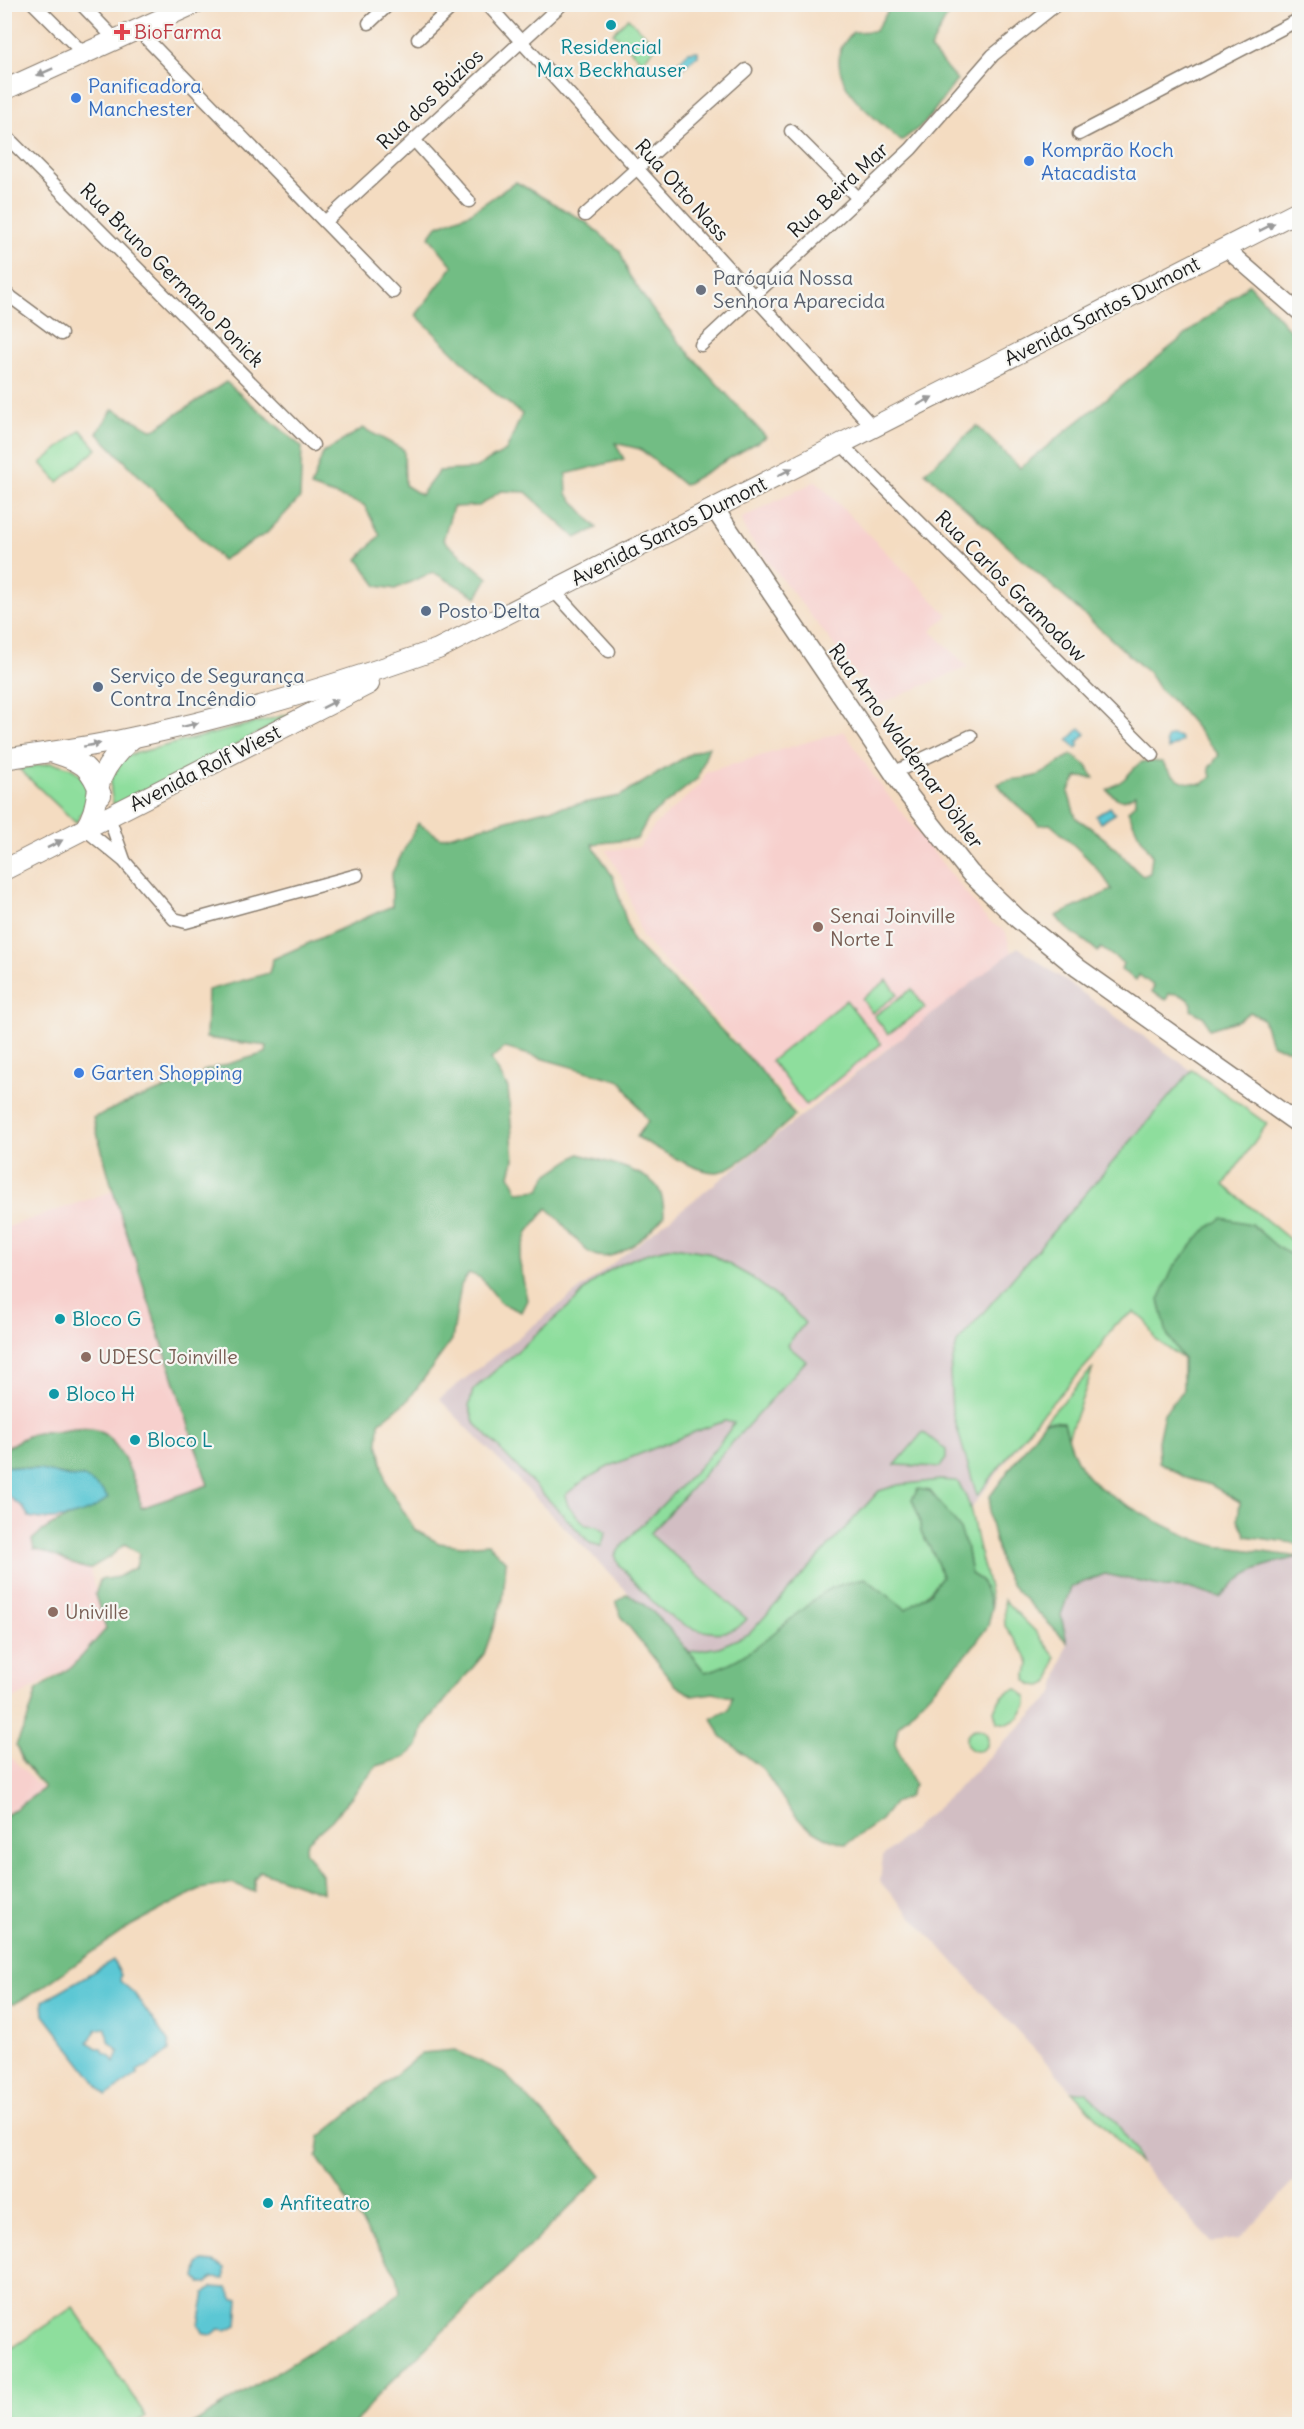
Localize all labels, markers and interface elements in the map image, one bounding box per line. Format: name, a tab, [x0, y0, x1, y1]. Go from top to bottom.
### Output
marker: Residencial Max Beckhauser	[604, 18, 618, 32]
place label: BioFarma	[134, 19, 222, 44]
marker: BioFarma	[115, 25, 129, 39]
place label: Residencial Max Beckhauser	[537, 34, 685, 82]
street label: Rua dos Búzios	[371, 43, 488, 154]
one-way arrow	[36, 67, 54, 77]
place label: Panificadora Manchester	[88, 73, 202, 121]
marker: Panificadora Manchester	[69, 91, 83, 105]
street label: Rua Otto Nass	[630, 134, 735, 246]
street label: Rua Beira Mar	[782, 137, 893, 243]
place label: Komprão Koch Atacadista	[1041, 137, 1174, 185]
marker: Komprão Koch Atacadista	[1022, 154, 1036, 168]
street label: Rua Bruno Germano Ponick	[75, 177, 270, 372]
one-way arrow	[1259, 222, 1276, 232]
street label: Avenida Santos Dumont	[1000, 250, 1204, 371]
place label: Paróquia Nossa Senhora Aparecida	[713, 265, 885, 313]
marker: Paróquia Nossa Senhora Aparecida	[694, 283, 708, 297]
one-way arrow	[917, 396, 934, 406]
one-way arrow	[776, 468, 793, 477]
street label: Avenida Santos Dumont	[567, 470, 771, 591]
street label: Rua Carlos Gramodow	[930, 505, 1092, 667]
place label: Posto Delta	[438, 598, 540, 623]
marker: Posto Delta	[419, 604, 433, 618]
street label: Rua Arno Waldemar Döhler	[824, 638, 989, 853]
place label: Serviço de Segurança Contra Incêndio	[110, 663, 305, 711]
marker: Serviço de Segurança Contra Incêndio	[91, 680, 105, 694]
one-way arrow	[321, 699, 338, 709]
street label: Avenida Rolf Wiest	[125, 719, 285, 816]
one-way arrow	[181, 719, 199, 729]
one-way arrow	[83, 740, 102, 749]
one-way arrow	[46, 840, 63, 849]
place label: Senai Joinville Norte I	[830, 903, 955, 951]
marker: Senai Joinville Norte I	[811, 920, 825, 934]
place label: Garten Shopping	[91, 1060, 243, 1085]
marker: Garten Shopping	[72, 1066, 86, 1080]
place label: Bloco G	[72, 1306, 141, 1331]
marker: Bloco G	[53, 1312, 67, 1326]
place label: UDESC Joinville	[98, 1344, 238, 1369]
marker: UDESC Joinville	[79, 1350, 93, 1364]
place label: Bloco H	[66, 1381, 135, 1406]
marker: Bloco H	[47, 1387, 61, 1401]
place label: Bloco L	[147, 1427, 213, 1452]
marker: Bloco L	[128, 1433, 142, 1447]
place label: Univille	[65, 1599, 128, 1624]
marker: Univille	[46, 1605, 60, 1619]
place label: Anfiteatro	[280, 2190, 370, 2215]
marker: Anfiteatro	[261, 2196, 275, 2210]

